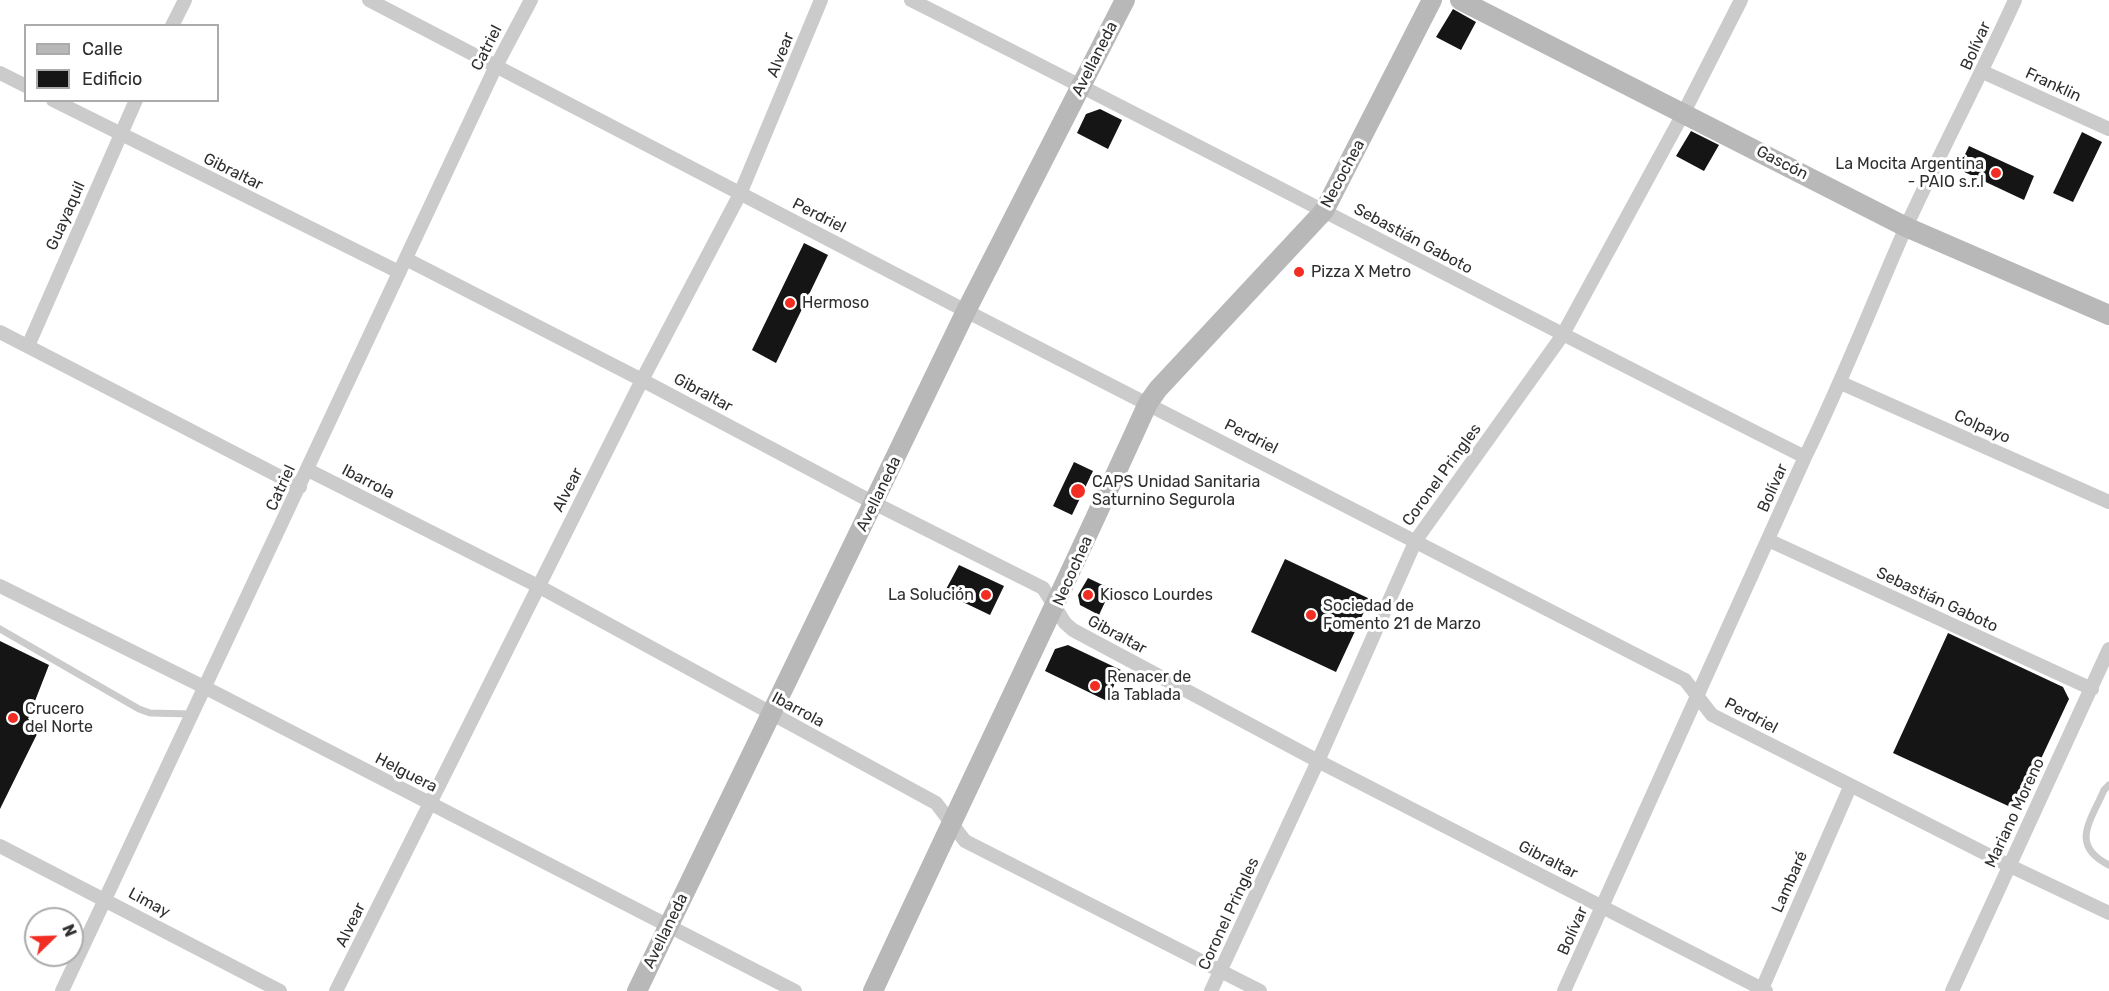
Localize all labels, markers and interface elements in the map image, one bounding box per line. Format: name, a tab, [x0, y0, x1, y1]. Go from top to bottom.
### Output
street label: Avellaneda	[1068, 18, 1122, 100]
street label: Bolívar	[1957, 19, 1995, 73]
street label: Catriel	[467, 22, 507, 74]
legend	[24, 24, 219, 102]
street label: Alvear	[763, 30, 799, 80]
text: Calle	[82, 38, 123, 60]
street label: Franklin	[2022, 64, 2084, 106]
text: Edificio	[82, 68, 142, 90]
street label: Necochea	[1317, 137, 1369, 211]
street label: Gascón	[1753, 142, 1811, 184]
street label: Gibraltar	[200, 149, 266, 195]
place label: La Mocita Argentina - PAIO s.r.l	[1835, 154, 1984, 192]
marker: La Mocita Argentina - PAIO s.r.l	[1989, 166, 2003, 180]
street label: Guayaquil	[42, 179, 90, 253]
street label: Perdriel	[789, 194, 849, 238]
street label: Sebastián Gaboto	[1350, 200, 1476, 278]
place label: Pizza X Metro	[1311, 262, 1411, 282]
marker: Pizza X Metro	[1292, 265, 1306, 279]
place label: Hermoso	[802, 293, 869, 313]
marker: Hermoso	[783, 296, 797, 310]
street label: Gibraltar	[670, 369, 736, 417]
street label: Colpayo	[1951, 406, 2013, 448]
street label: Perdriel	[1221, 415, 1281, 459]
street label: Coronel Pringles	[1398, 420, 1486, 530]
street label: Avellaneda	[853, 453, 905, 535]
street label: Ibarrola	[338, 461, 398, 503]
street label: Bolívar	[1754, 461, 1792, 515]
street label: Catriel	[262, 462, 300, 514]
street label: Alvear	[549, 465, 587, 515]
place label: CAPS Unidad Sanitaria Saturnino Segurola	[1092, 472, 1260, 510]
marker: CAPS Unidad Sanitaria Saturnino Segurola	[1069, 482, 1087, 500]
street label: Necochea	[1049, 533, 1097, 609]
street label: Sebastián Gaboto	[1873, 563, 2001, 637]
place label: La Solución	[888, 585, 974, 605]
place label: Kiosco Lourdes	[1100, 585, 1213, 605]
marker: La Solución	[979, 588, 993, 602]
marker: Kiosco Lourdes	[1081, 588, 1095, 602]
place label: Sociedad de Fomento 21 de Marzo	[1323, 596, 1481, 634]
marker: Sociedad de Fomento 21 de Marzo	[1304, 608, 1318, 622]
street label: Gibraltar	[1084, 611, 1150, 659]
place label: Renacer de la Tablada	[1107, 667, 1191, 705]
marker: Renacer de la Tablada	[1088, 679, 1102, 693]
street label: Ibarrola	[768, 688, 828, 732]
street label: Perdriel	[1721, 694, 1781, 738]
place label: Crucero del Norte	[25, 699, 93, 737]
marker: Crucero del Norte	[6, 711, 20, 725]
street label: Helguera	[372, 749, 440, 797]
street label: Mariano Moreno	[1981, 755, 2049, 871]
street label: Gibraltar	[1515, 837, 1581, 883]
street label: Lambaré	[1768, 848, 1812, 916]
street label: Coronel Pringles	[1195, 855, 1263, 973]
street label: Limay	[125, 884, 173, 922]
street label: Avellaneda	[640, 890, 692, 972]
street label: Alvear	[332, 900, 370, 950]
street label: Bolívar	[1554, 904, 1592, 958]
north arrow	[24, 907, 84, 967]
text: N	[58, 922, 80, 940]

